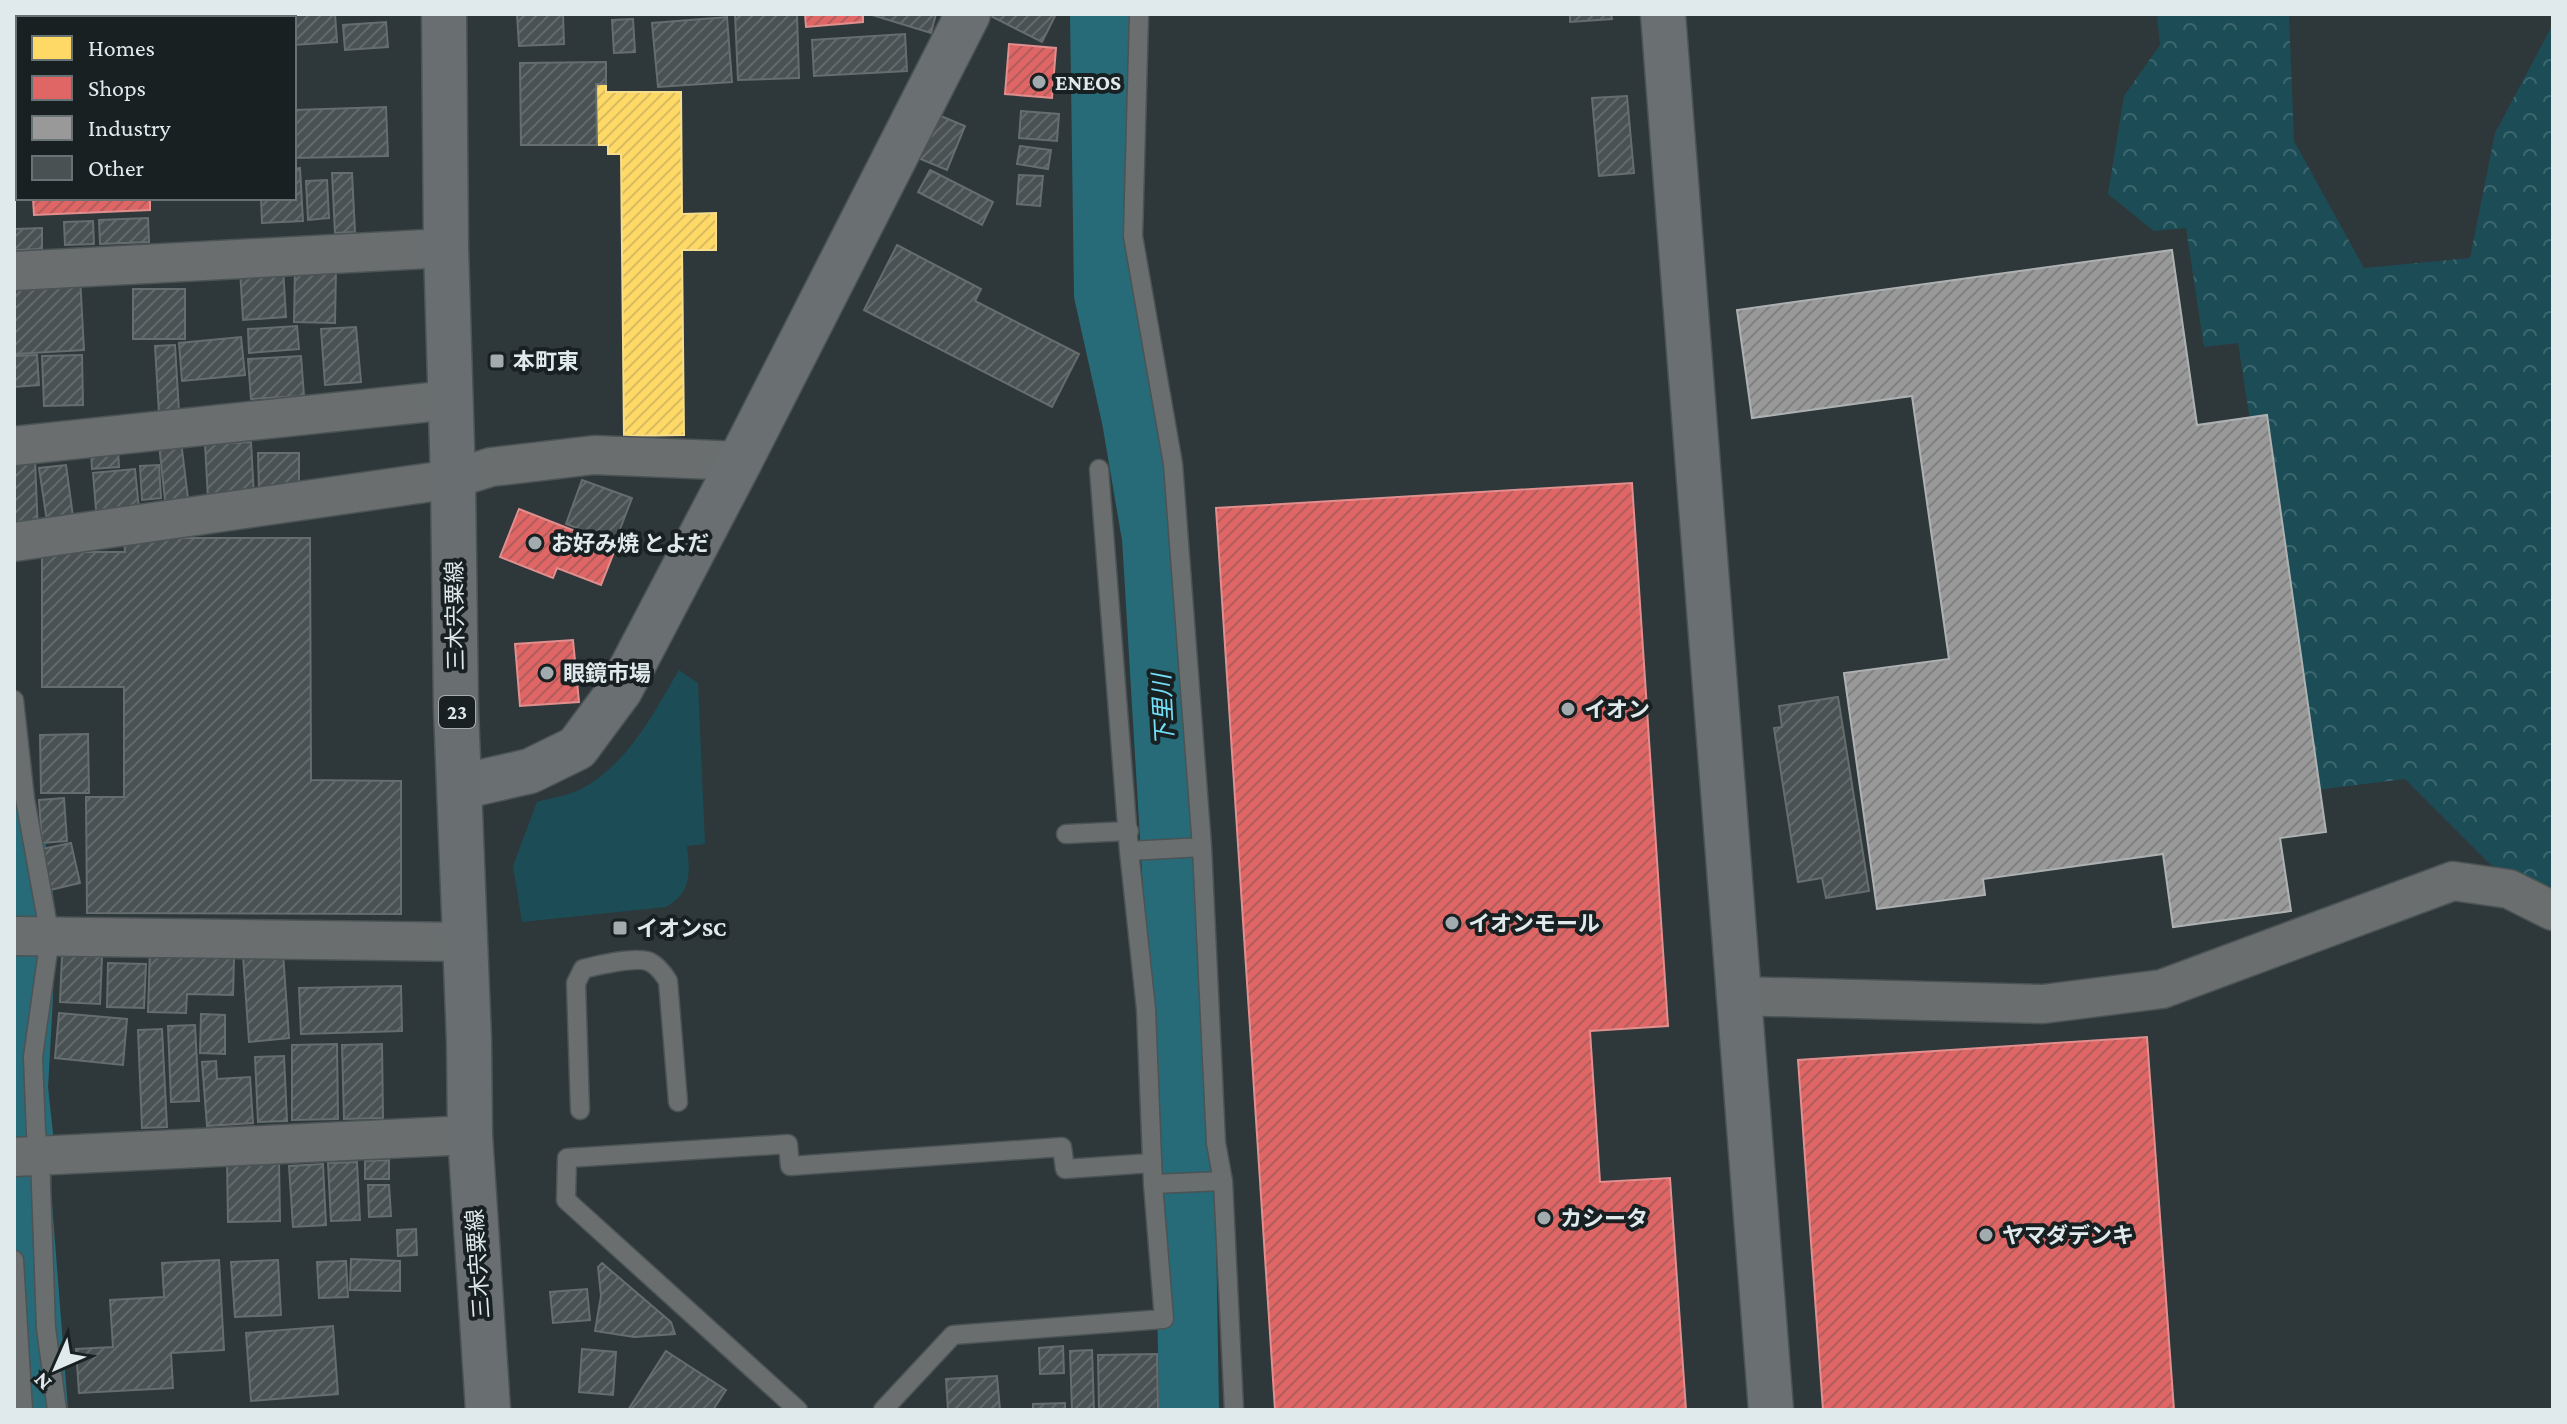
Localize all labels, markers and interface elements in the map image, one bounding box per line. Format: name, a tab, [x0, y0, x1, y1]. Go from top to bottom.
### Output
legend	[16, 16, 296, 200]
text: Homes	[88, 34, 155, 61]
place label: ENEOS	[1055, 70, 1121, 95]
marker: ENEOS	[1030, 73, 1048, 91]
text: Shops	[88, 74, 146, 101]
text: Industry	[88, 114, 171, 141]
text: Other	[88, 154, 144, 181]
place label: 本町東	[513, 349, 579, 374]
marker: 本町東	[488, 352, 506, 370]
place label: お好み焼 とよだ	[551, 531, 709, 556]
marker: お好み焼 とよだ	[526, 534, 544, 552]
street label: 三木宍粟線	[442, 561, 468, 671]
place label: 眼鏡市場	[563, 661, 651, 686]
marker: 眼鏡市場	[538, 664, 556, 682]
water label: 下里川	[1147, 670, 1178, 747]
road number: 23	[439, 696, 475, 728]
place label: イオン	[1584, 697, 1650, 722]
marker: イオン	[1559, 700, 1577, 718]
place label: イオンモール	[1468, 911, 1600, 936]
marker: イオンモール	[1443, 914, 1461, 932]
place label: イオンSC	[636, 916, 726, 941]
marker: イオンSC	[611, 919, 629, 937]
place label: カシータ	[1560, 1206, 1648, 1231]
street label: 三木宍粟線	[462, 1208, 494, 1320]
marker: カシータ	[1535, 1209, 1553, 1227]
place label: ヤマダデンキ	[2002, 1223, 2134, 1248]
marker: ヤマダデンキ	[1977, 1226, 1995, 1244]
north arrow	[16, 1328, 96, 1408]
text: N	[28, 1368, 56, 1396]

